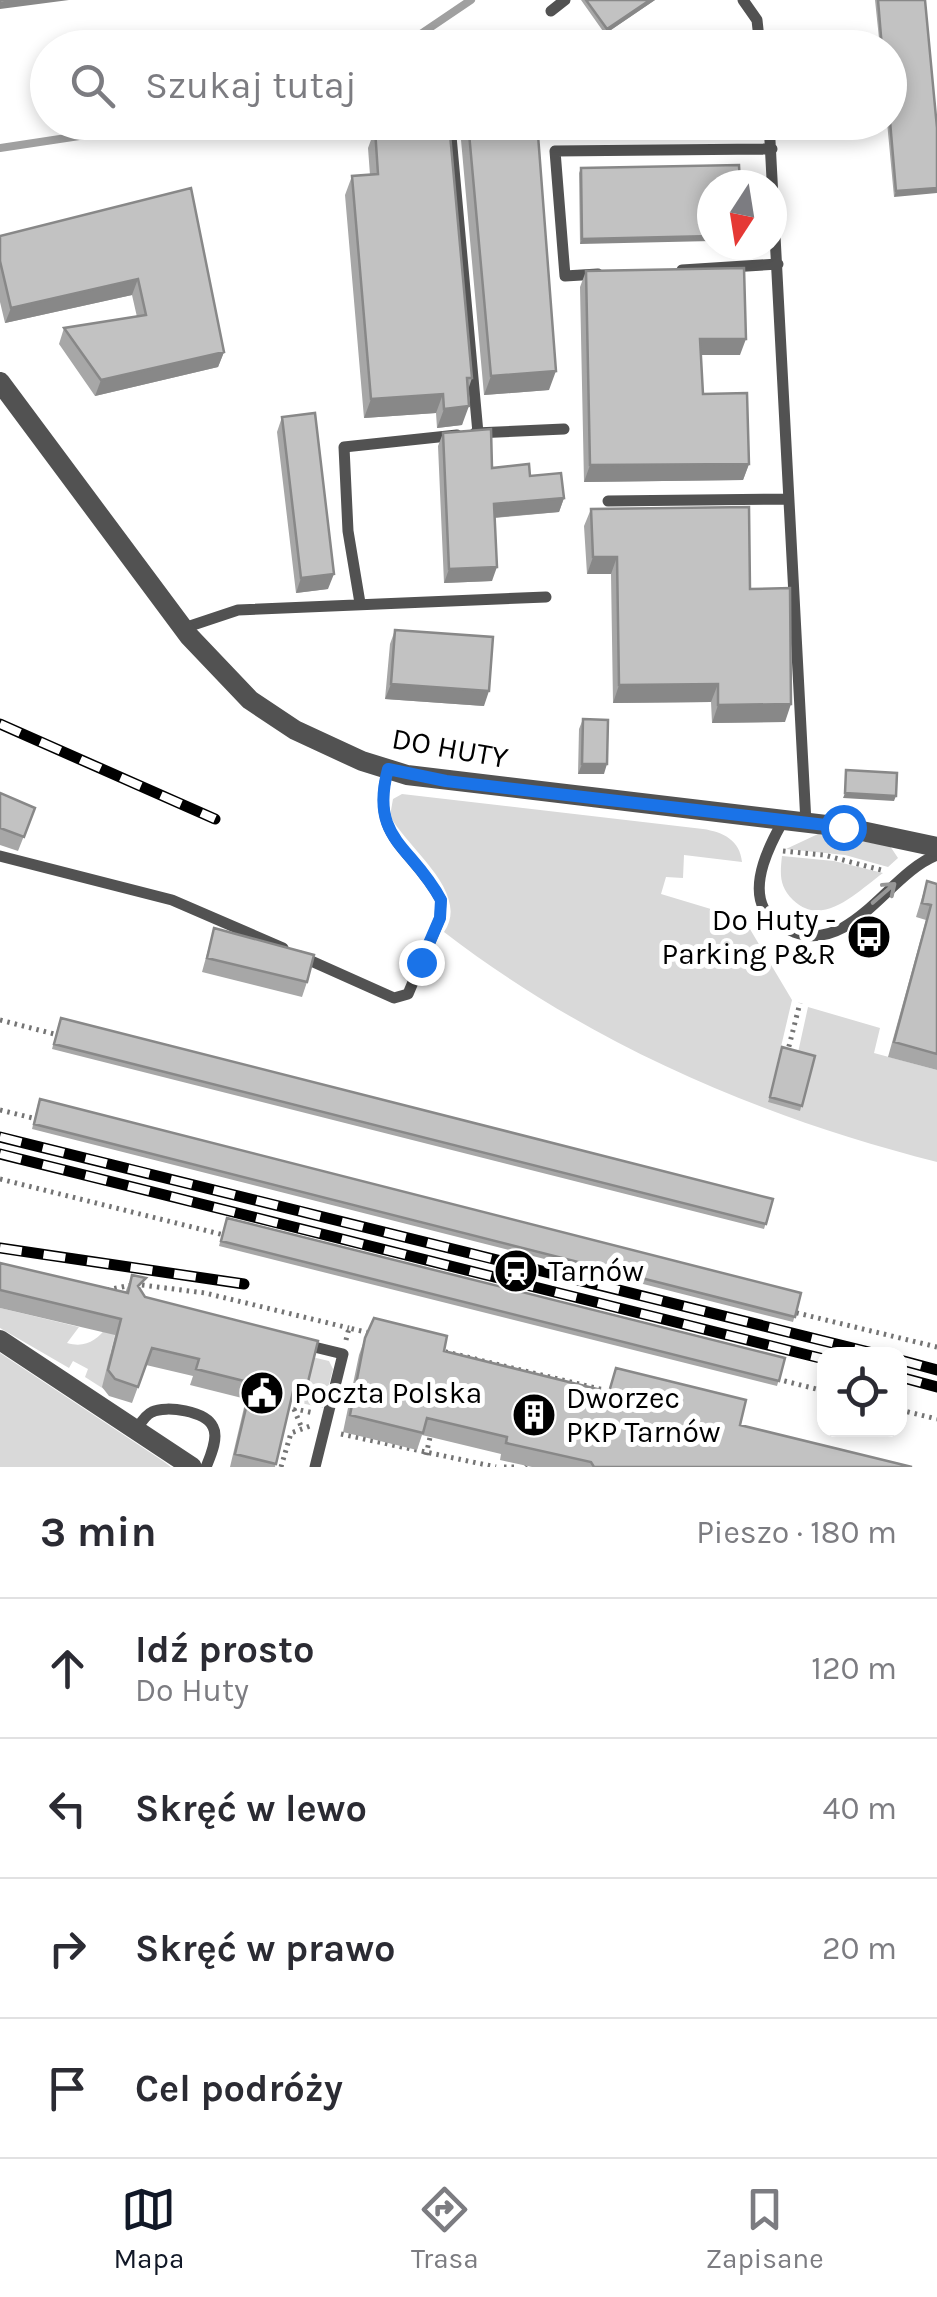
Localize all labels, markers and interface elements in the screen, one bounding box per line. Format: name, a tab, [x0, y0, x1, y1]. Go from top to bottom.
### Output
search box	[30, 30, 907, 140]
icon: search	[65, 58, 120, 113]
text: Szukaj tutaj	[145, 63, 357, 108]
north arrow	[697, 170, 787, 260]
street label: DO HUTY	[389, 720, 511, 776]
route start	[821, 805, 867, 851]
one-way arrow	[871, 881, 896, 904]
place label: Do Huty - Parking P&R	[662, 902, 836, 972]
bus stop icon: Do Huty - Parking P&R	[846, 914, 892, 960]
route end	[399, 940, 445, 986]
station icon: Tarnów	[493, 1248, 539, 1294]
place label: Tarnów	[548, 1253, 644, 1289]
map controls	[817, 1347, 907, 1437]
button: locate	[817, 1347, 907, 1437]
public building icon: Poczta Polska	[239, 1370, 285, 1416]
place label: Poczta Polska	[294, 1375, 482, 1411]
place label: Dworzec PKP Tarnów	[566, 1380, 721, 1450]
building icon: Dworzec PKP Tarnów	[511, 1392, 557, 1438]
text: 3 min	[40, 1507, 157, 1557]
text: Pieszo · 180 m	[696, 1514, 897, 1551]
text: Idź prosto	[135, 1627, 314, 1672]
icon: ahead	[40, 1641, 95, 1696]
text: 120 m	[811, 1650, 897, 1687]
text: Do Huty	[135, 1672, 249, 1709]
icon: left	[40, 1781, 95, 1836]
text: Skręć w lewo	[135, 1786, 367, 1831]
text: 40 m	[823, 1790, 897, 1827]
icon: right	[40, 1921, 95, 1976]
text: Skręć w prawo	[135, 1926, 396, 1971]
text: 20 m	[822, 1930, 897, 1967]
icon: arrive	[40, 2061, 95, 2116]
text: Cel podróży	[135, 2066, 343, 2111]
tab: Mapa	[113, 2182, 184, 2275]
tab: Trasa	[411, 2182, 479, 2275]
tab: Zapisane	[706, 2182, 824, 2275]

